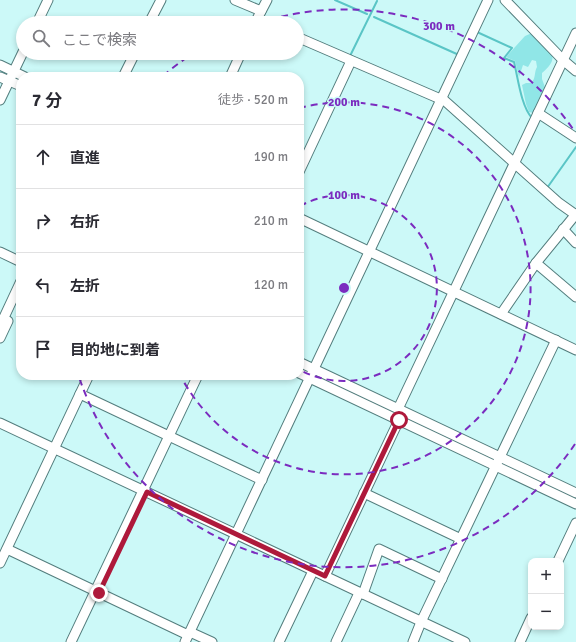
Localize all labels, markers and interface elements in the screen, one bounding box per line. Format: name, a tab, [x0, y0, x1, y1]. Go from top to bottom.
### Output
search box	[16, 16, 304, 60]
text: 300 m	[423, 19, 455, 34]
icon: search	[30, 27, 52, 49]
text: ここで検索	[62, 31, 137, 49]
text: 7 分	[32, 90, 62, 111]
text: 徒歩 · 520 m	[218, 92, 288, 108]
text: 200 m	[328, 95, 360, 110]
icon: ahead	[32, 146, 54, 168]
text: 直進	[70, 149, 100, 167]
text: 190 m	[254, 149, 288, 165]
text: 100 m	[328, 188, 360, 203]
icon: right	[32, 210, 54, 232]
text: 右折	[70, 213, 100, 231]
text: 210 m	[254, 213, 288, 229]
icon: left	[32, 274, 54, 296]
text: 左折	[70, 277, 100, 295]
text: 120 m	[254, 277, 288, 293]
centre of rings	[337, 281, 351, 295]
icon: arrive	[32, 338, 54, 360]
text: 目的地に到着	[70, 341, 160, 359]
route start	[390, 411, 408, 429]
map controls	[528, 558, 564, 630]
button: +	[528, 558, 564, 594]
route end	[90, 584, 108, 602]
button: −	[528, 594, 564, 630]

